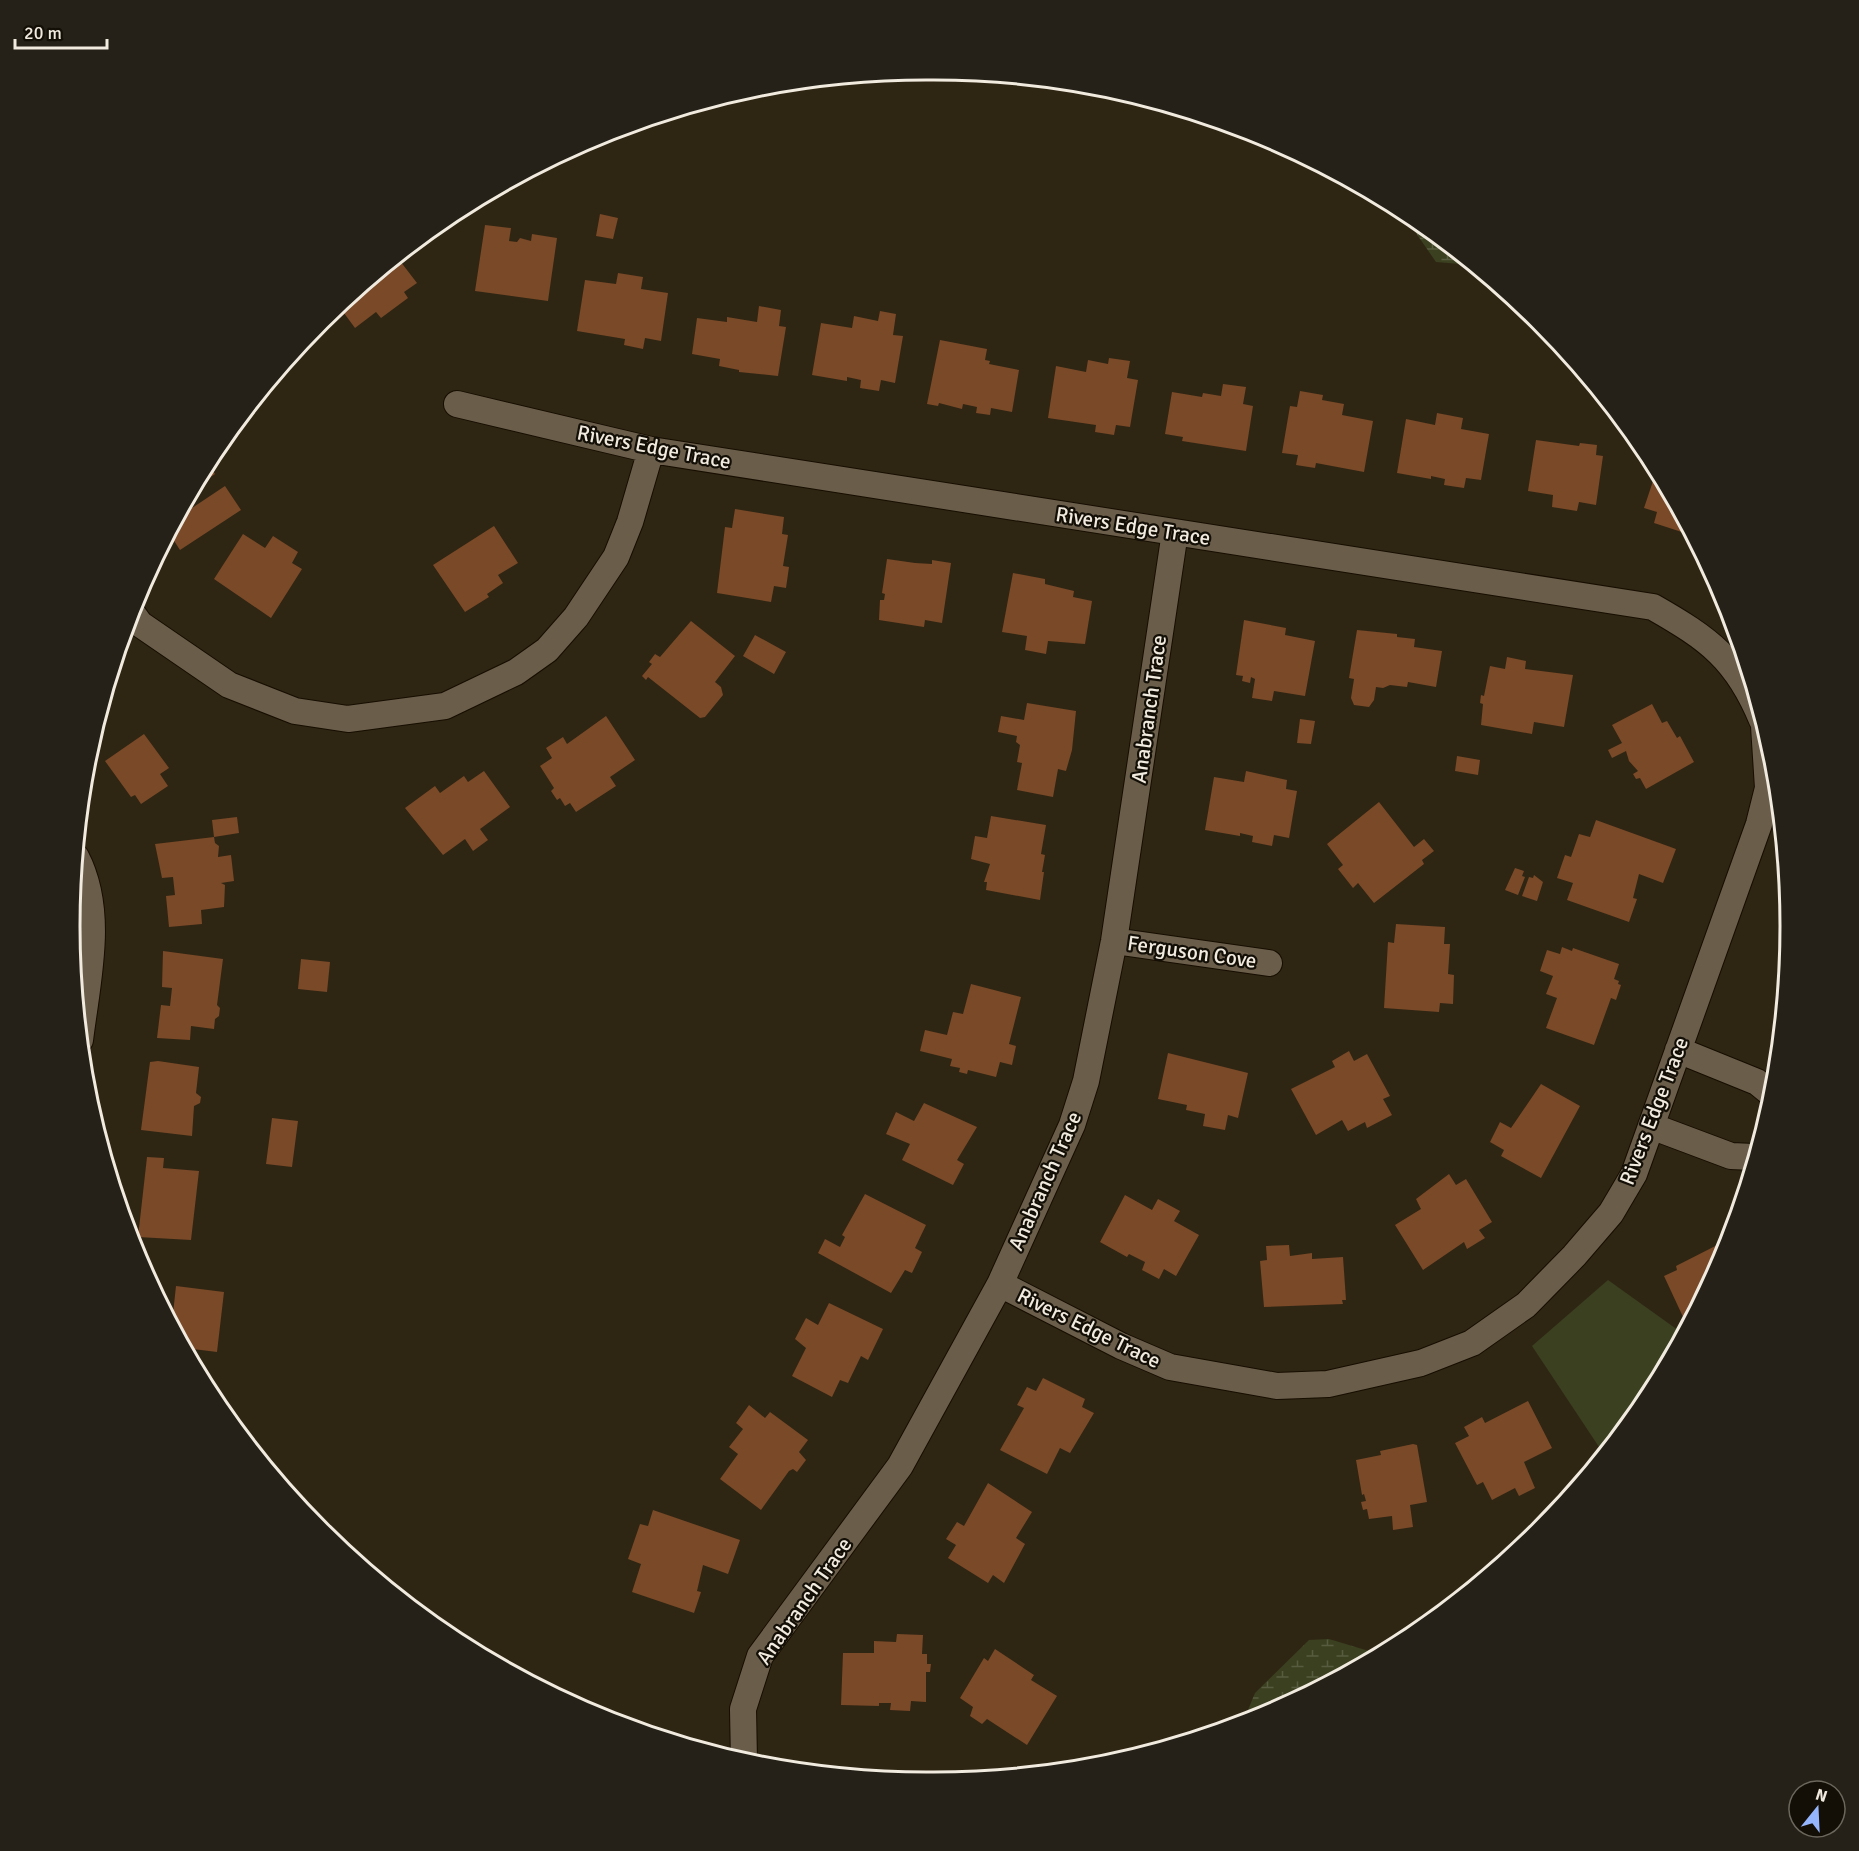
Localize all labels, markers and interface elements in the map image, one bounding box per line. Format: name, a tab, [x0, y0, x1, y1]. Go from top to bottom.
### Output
scale bar	[15, 12, 106, 50]
text: 20 m	[24, 22, 62, 44]
street label: Rivers Edge Trace	[575, 419, 733, 475]
street label: Rivers Edge Trace	[1054, 501, 1212, 551]
street label: Anabranch Trace	[1126, 633, 1172, 785]
street label: Ferguson Cove	[1126, 930, 1258, 974]
street label: Rivers Edge Trace	[1614, 1033, 1694, 1189]
street label: Anabranch Trace	[1003, 1107, 1087, 1255]
street label: Rivers Edge Trace	[1013, 1282, 1165, 1374]
street label: Anabranch Trace	[751, 1532, 857, 1670]
north arrow	[1787, 1779, 1847, 1839]
text: N	[1813, 1784, 1830, 1807]

